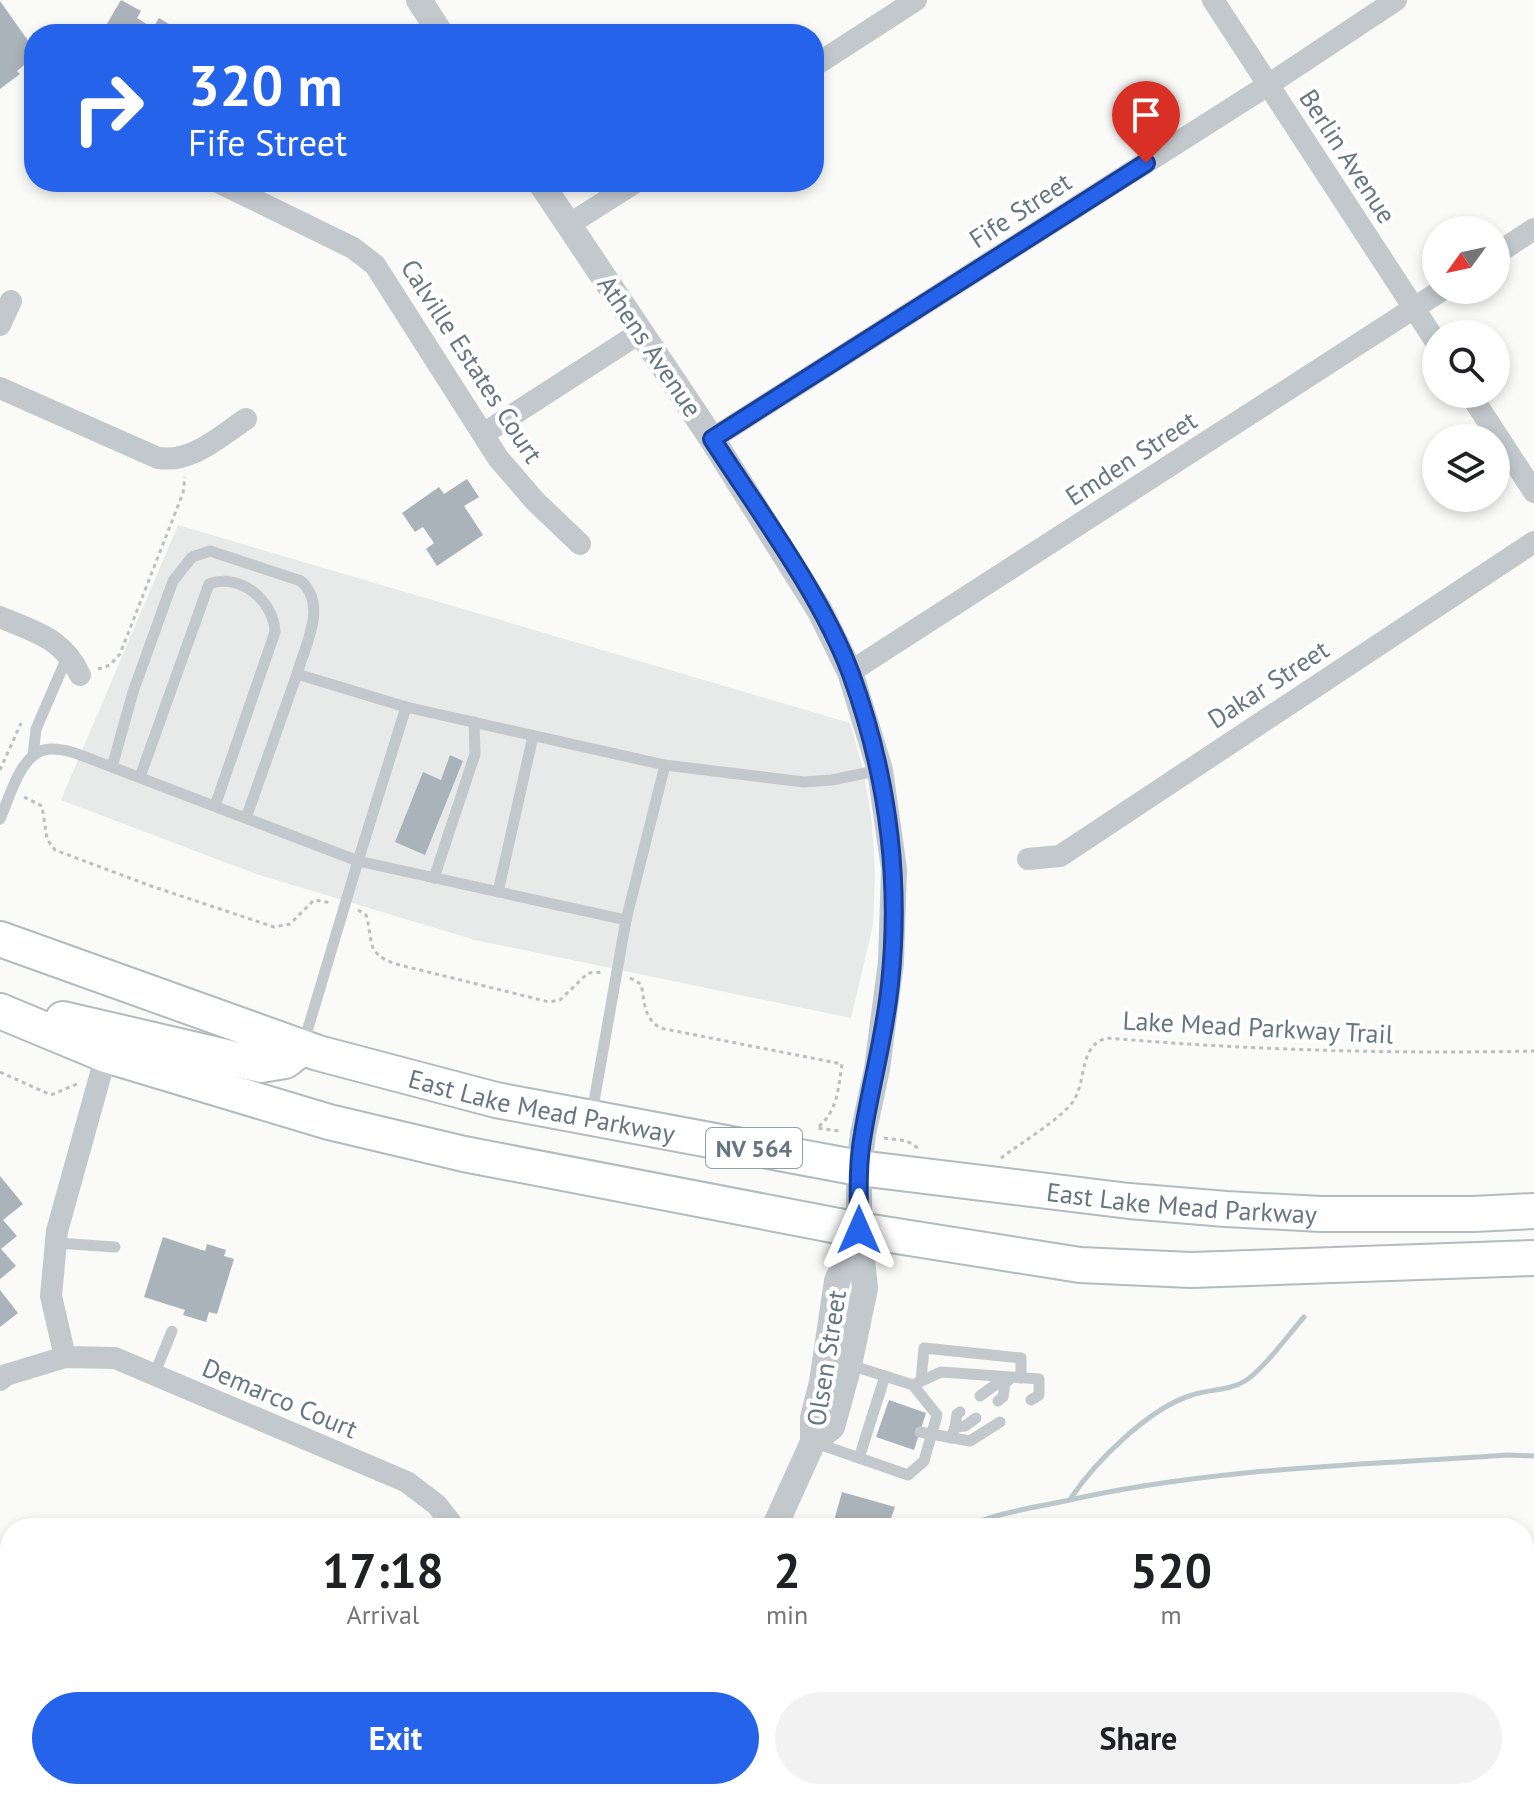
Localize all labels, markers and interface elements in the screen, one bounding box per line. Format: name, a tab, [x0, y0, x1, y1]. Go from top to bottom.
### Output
text: 320 m	[188, 49, 343, 121]
icon: right	[56, 56, 160, 160]
pin	[1112, 81, 1180, 163]
street label: Berlin Avenue	[1292, 83, 1404, 229]
icon: arrive	[1124, 93, 1168, 137]
text: Fife Street	[188, 119, 347, 166]
street label: Fife Street	[963, 165, 1077, 255]
north arrow	[1422, 216, 1510, 304]
map controls	[1422, 216, 1510, 512]
street label: Calville Estates Court	[394, 253, 550, 469]
street label: Athens Avenue	[591, 269, 709, 423]
button: search	[1422, 320, 1510, 408]
street label: Emden Street	[1059, 403, 1203, 513]
button: layers	[1422, 424, 1510, 512]
street label: Dakar Street	[1201, 633, 1335, 735]
street label: Lake Mead Parkway Trail	[1122, 1003, 1395, 1051]
street label: East Lake Mead Parkway	[405, 1061, 678, 1150]
road number: NV 564	[706, 1128, 802, 1168]
street label: East Lake Mead Parkway	[1045, 1175, 1318, 1230]
position arrow	[817, 1188, 901, 1272]
street label: Olsen Street	[799, 1288, 853, 1428]
street label: Demarco Court	[197, 1351, 363, 1446]
text: 17:18	[322, 1539, 444, 1601]
text: 2	[773, 1539, 801, 1601]
text: 520	[1130, 1539, 1212, 1601]
text: Arrival	[347, 1598, 419, 1631]
text: min	[766, 1598, 808, 1631]
text: m	[1161, 1598, 1182, 1631]
button: Exit	[32, 1692, 759, 1784]
button: Share	[775, 1692, 1502, 1784]

